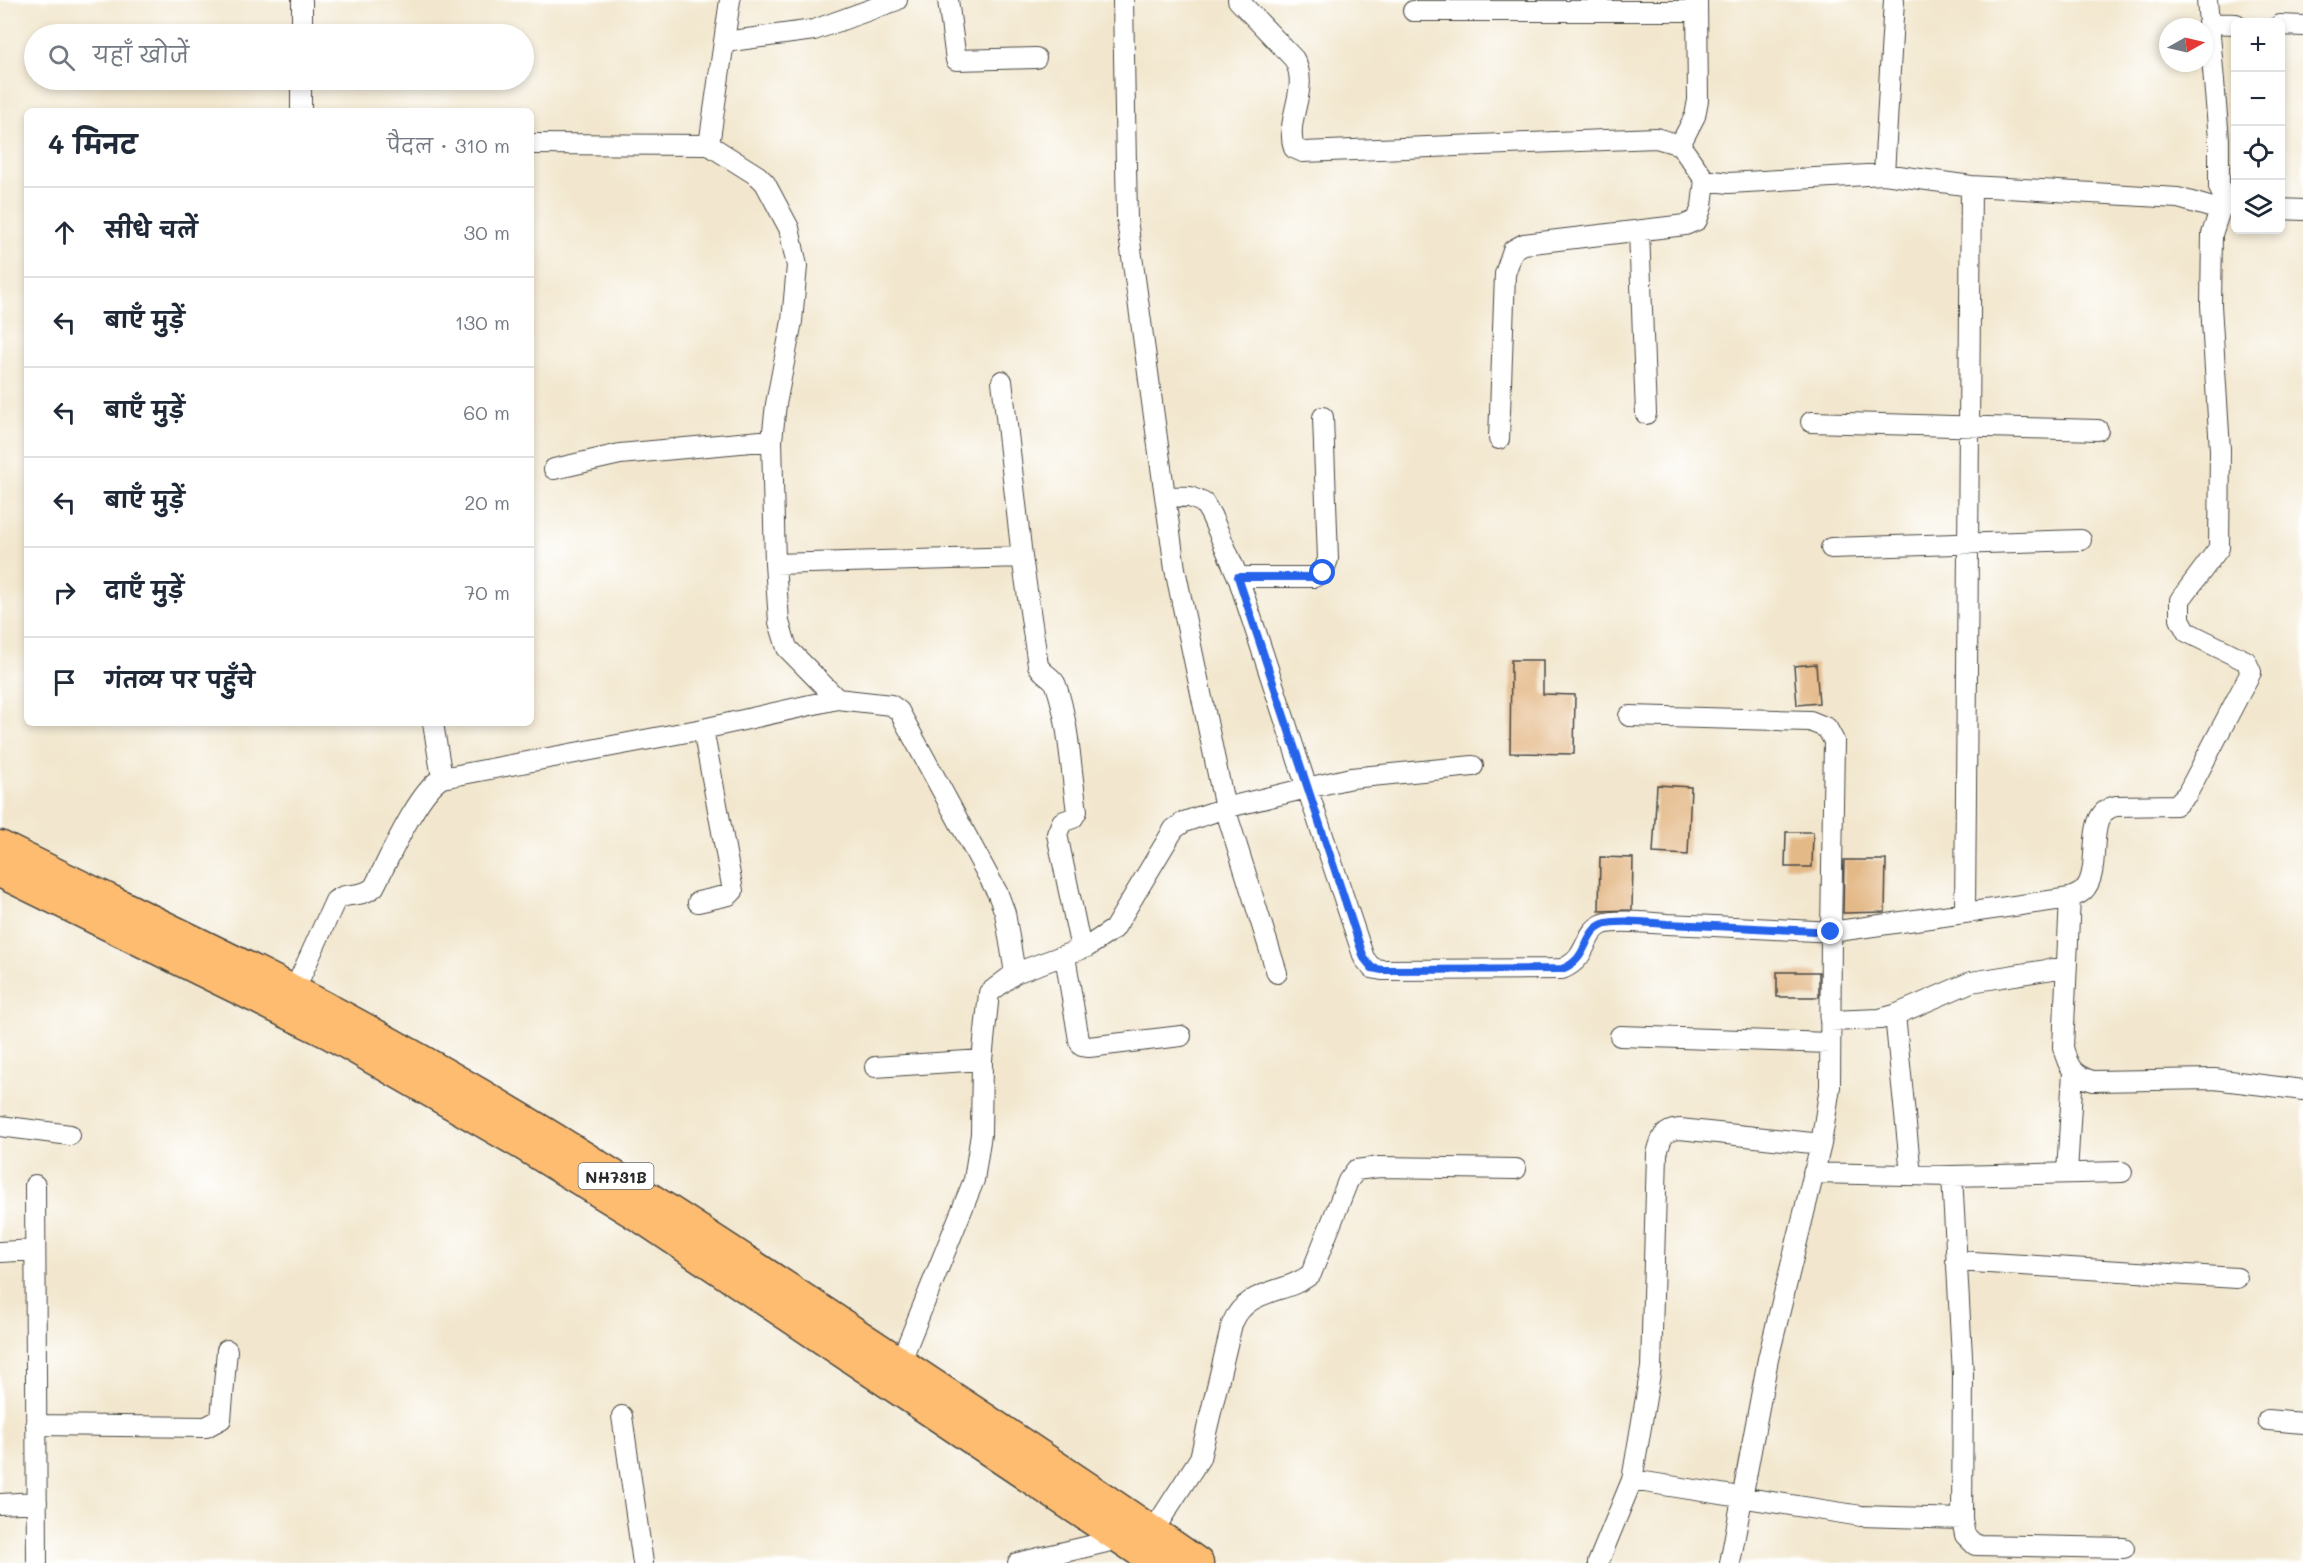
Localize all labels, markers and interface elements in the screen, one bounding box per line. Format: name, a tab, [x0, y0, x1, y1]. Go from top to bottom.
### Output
north arrow	[2159, 18, 2213, 72]
map controls	[2231, 18, 2285, 234]
button: +	[2231, 18, 2285, 72]
search box	[24, 24, 534, 90]
text: यहाँ खोजें	[93, 40, 189, 69]
icon: search	[45, 41, 78, 74]
button: −	[2231, 72, 2285, 126]
button: locate	[2231, 126, 2285, 180]
text: 4 मिनट	[48, 127, 137, 161]
text: पैदल · 310 m	[387, 132, 510, 158]
button: layers	[2231, 180, 2285, 234]
text: सीधे चलें	[105, 215, 197, 244]
icon: ahead	[48, 216, 81, 249]
text: 30 m	[464, 219, 510, 245]
text: बाएँ मुड़ें	[105, 305, 185, 334]
icon: left	[48, 306, 81, 339]
text: 130 m	[455, 309, 510, 335]
text: बाएँ मुड़ें	[105, 395, 185, 424]
icon: left	[48, 396, 81, 429]
text: 60 m	[463, 399, 510, 425]
text: बाएँ मुड़ें	[105, 485, 185, 514]
icon: left	[48, 486, 81, 519]
text: 20 m	[464, 489, 510, 515]
route start	[1309, 559, 1335, 585]
text: दाएँ मुड़ें	[105, 575, 184, 604]
icon: right	[48, 576, 81, 609]
text: 70 m	[464, 579, 510, 605]
text: गंतव्य पर पहुँचे	[105, 665, 255, 694]
icon: arrive	[48, 666, 81, 699]
route end	[1817, 918, 1843, 944]
road number: NH731B	[578, 1163, 654, 1189]

